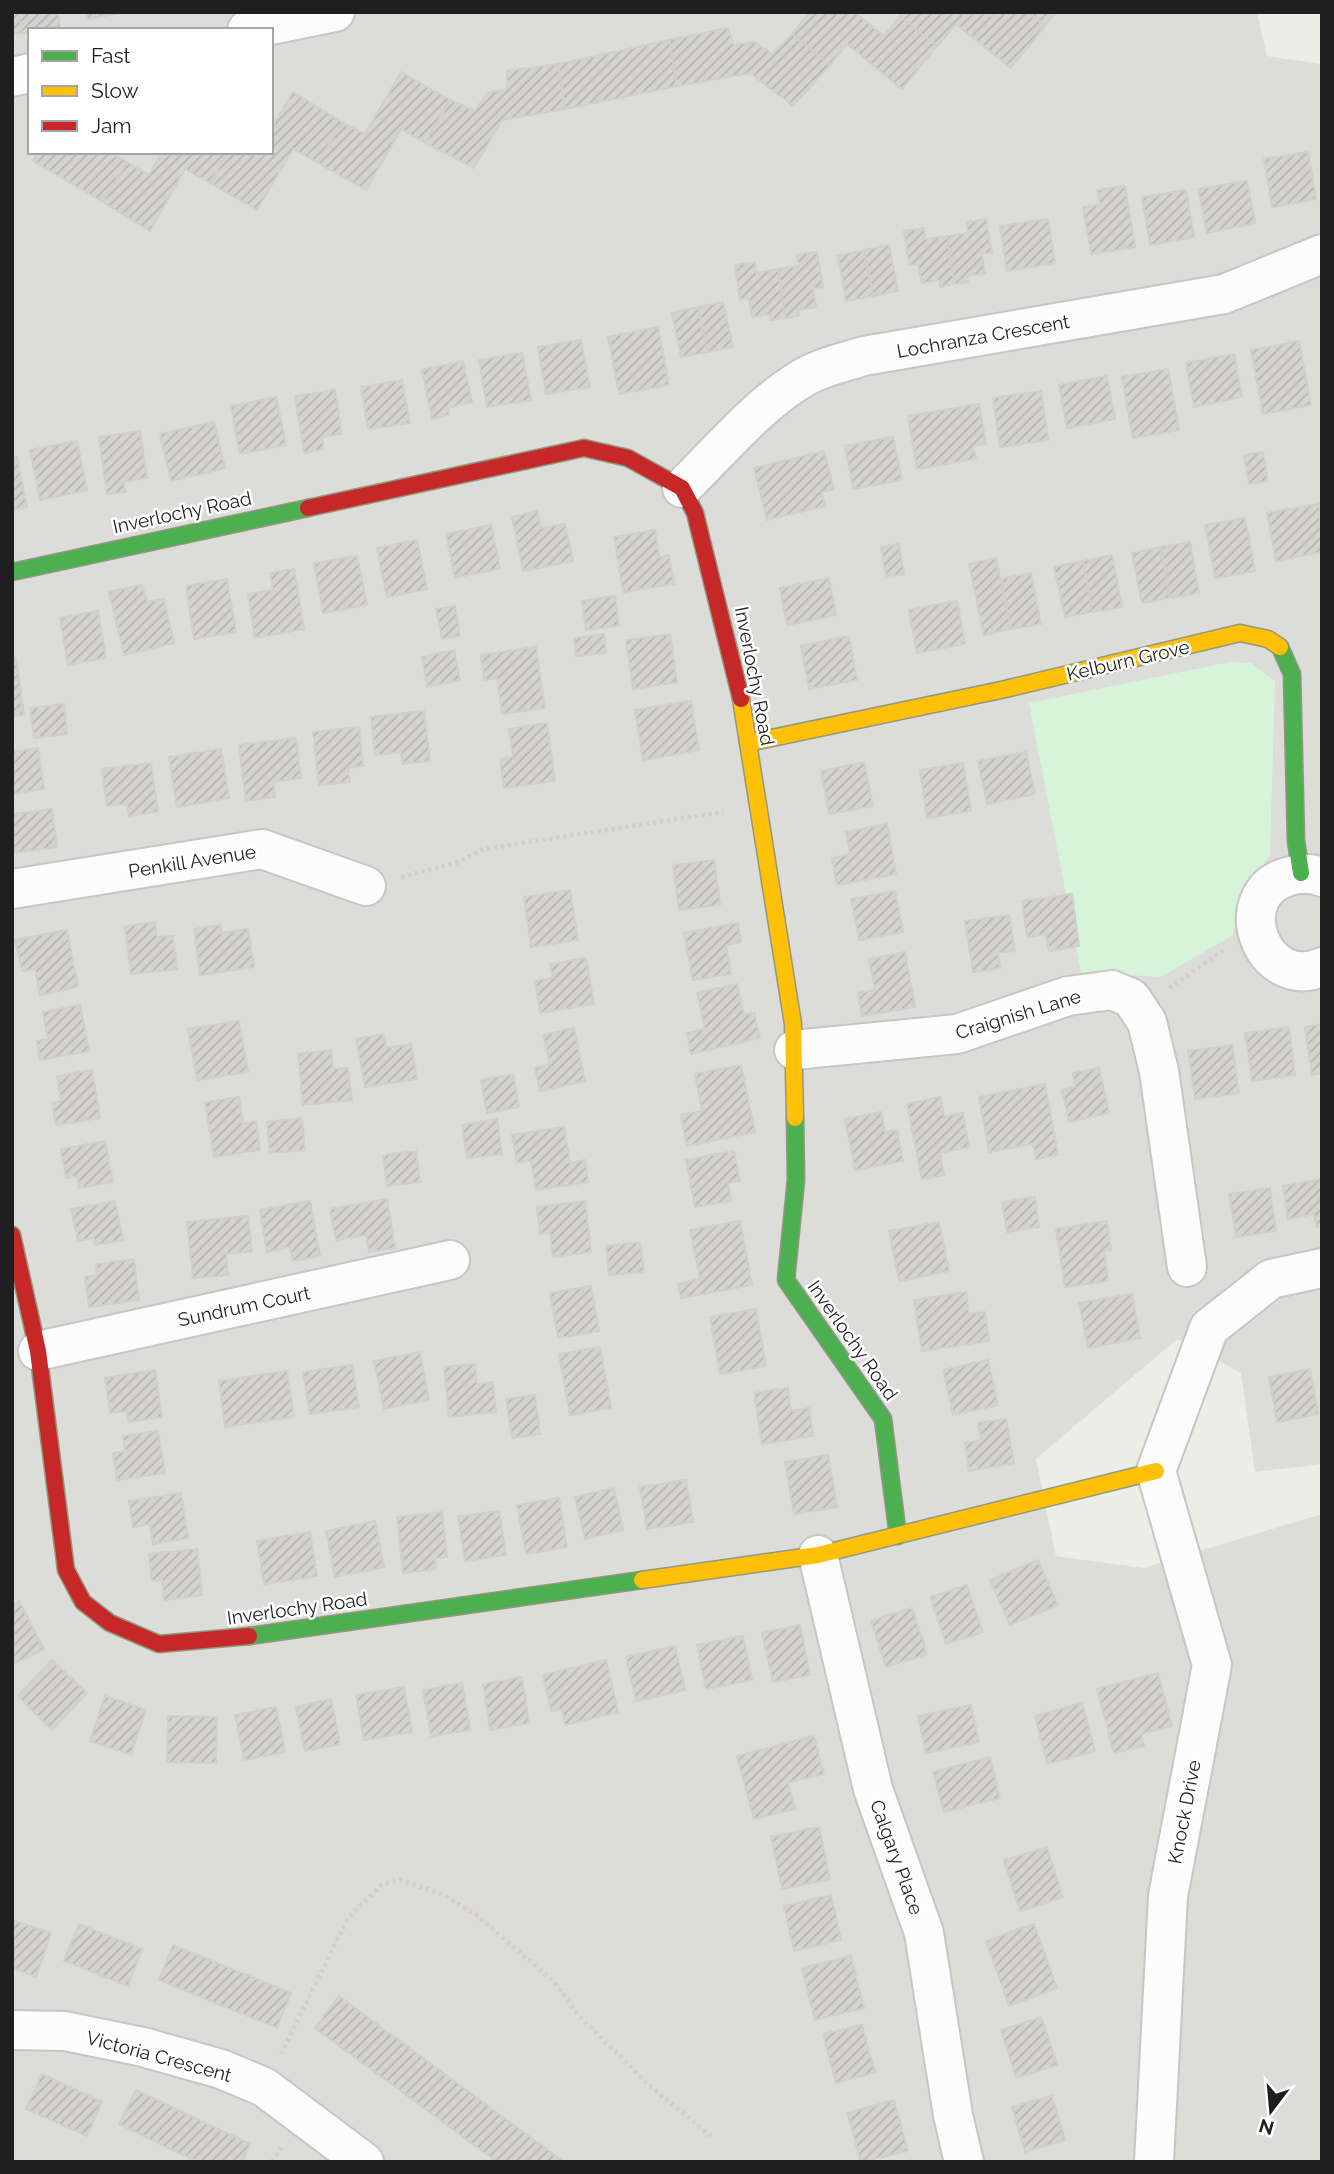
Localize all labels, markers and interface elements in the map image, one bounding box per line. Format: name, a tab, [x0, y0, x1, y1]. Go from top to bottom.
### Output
legend	[28, 28, 273, 154]
text: Fast	[91, 43, 131, 68]
text: Slow	[91, 78, 139, 103]
text: Jam	[91, 113, 132, 138]
street label: Lochranza Crescent	[895, 310, 1072, 362]
street label: Inverlochy Road	[111, 487, 253, 537]
street label: Inverlochy Road	[731, 605, 779, 747]
street label: Kelburn Grove	[1064, 635, 1192, 685]
street label: Penkill Avenue	[127, 840, 257, 882]
street label: Craignish Lane	[953, 984, 1083, 1044]
street label: Inverlochy Road	[804, 1276, 902, 1404]
street label: Sundrum Court	[176, 1281, 313, 1331]
street label: Inverlochy Road	[226, 1587, 368, 1629]
street label: Knock Drive	[1163, 1758, 1205, 1866]
street label: Calgary Place	[866, 1796, 928, 1918]
street label: Victoria Crescent	[84, 2026, 235, 2086]
north arrow	[1236, 2076, 1306, 2146]
text: N	[1256, 2115, 1276, 2140]

